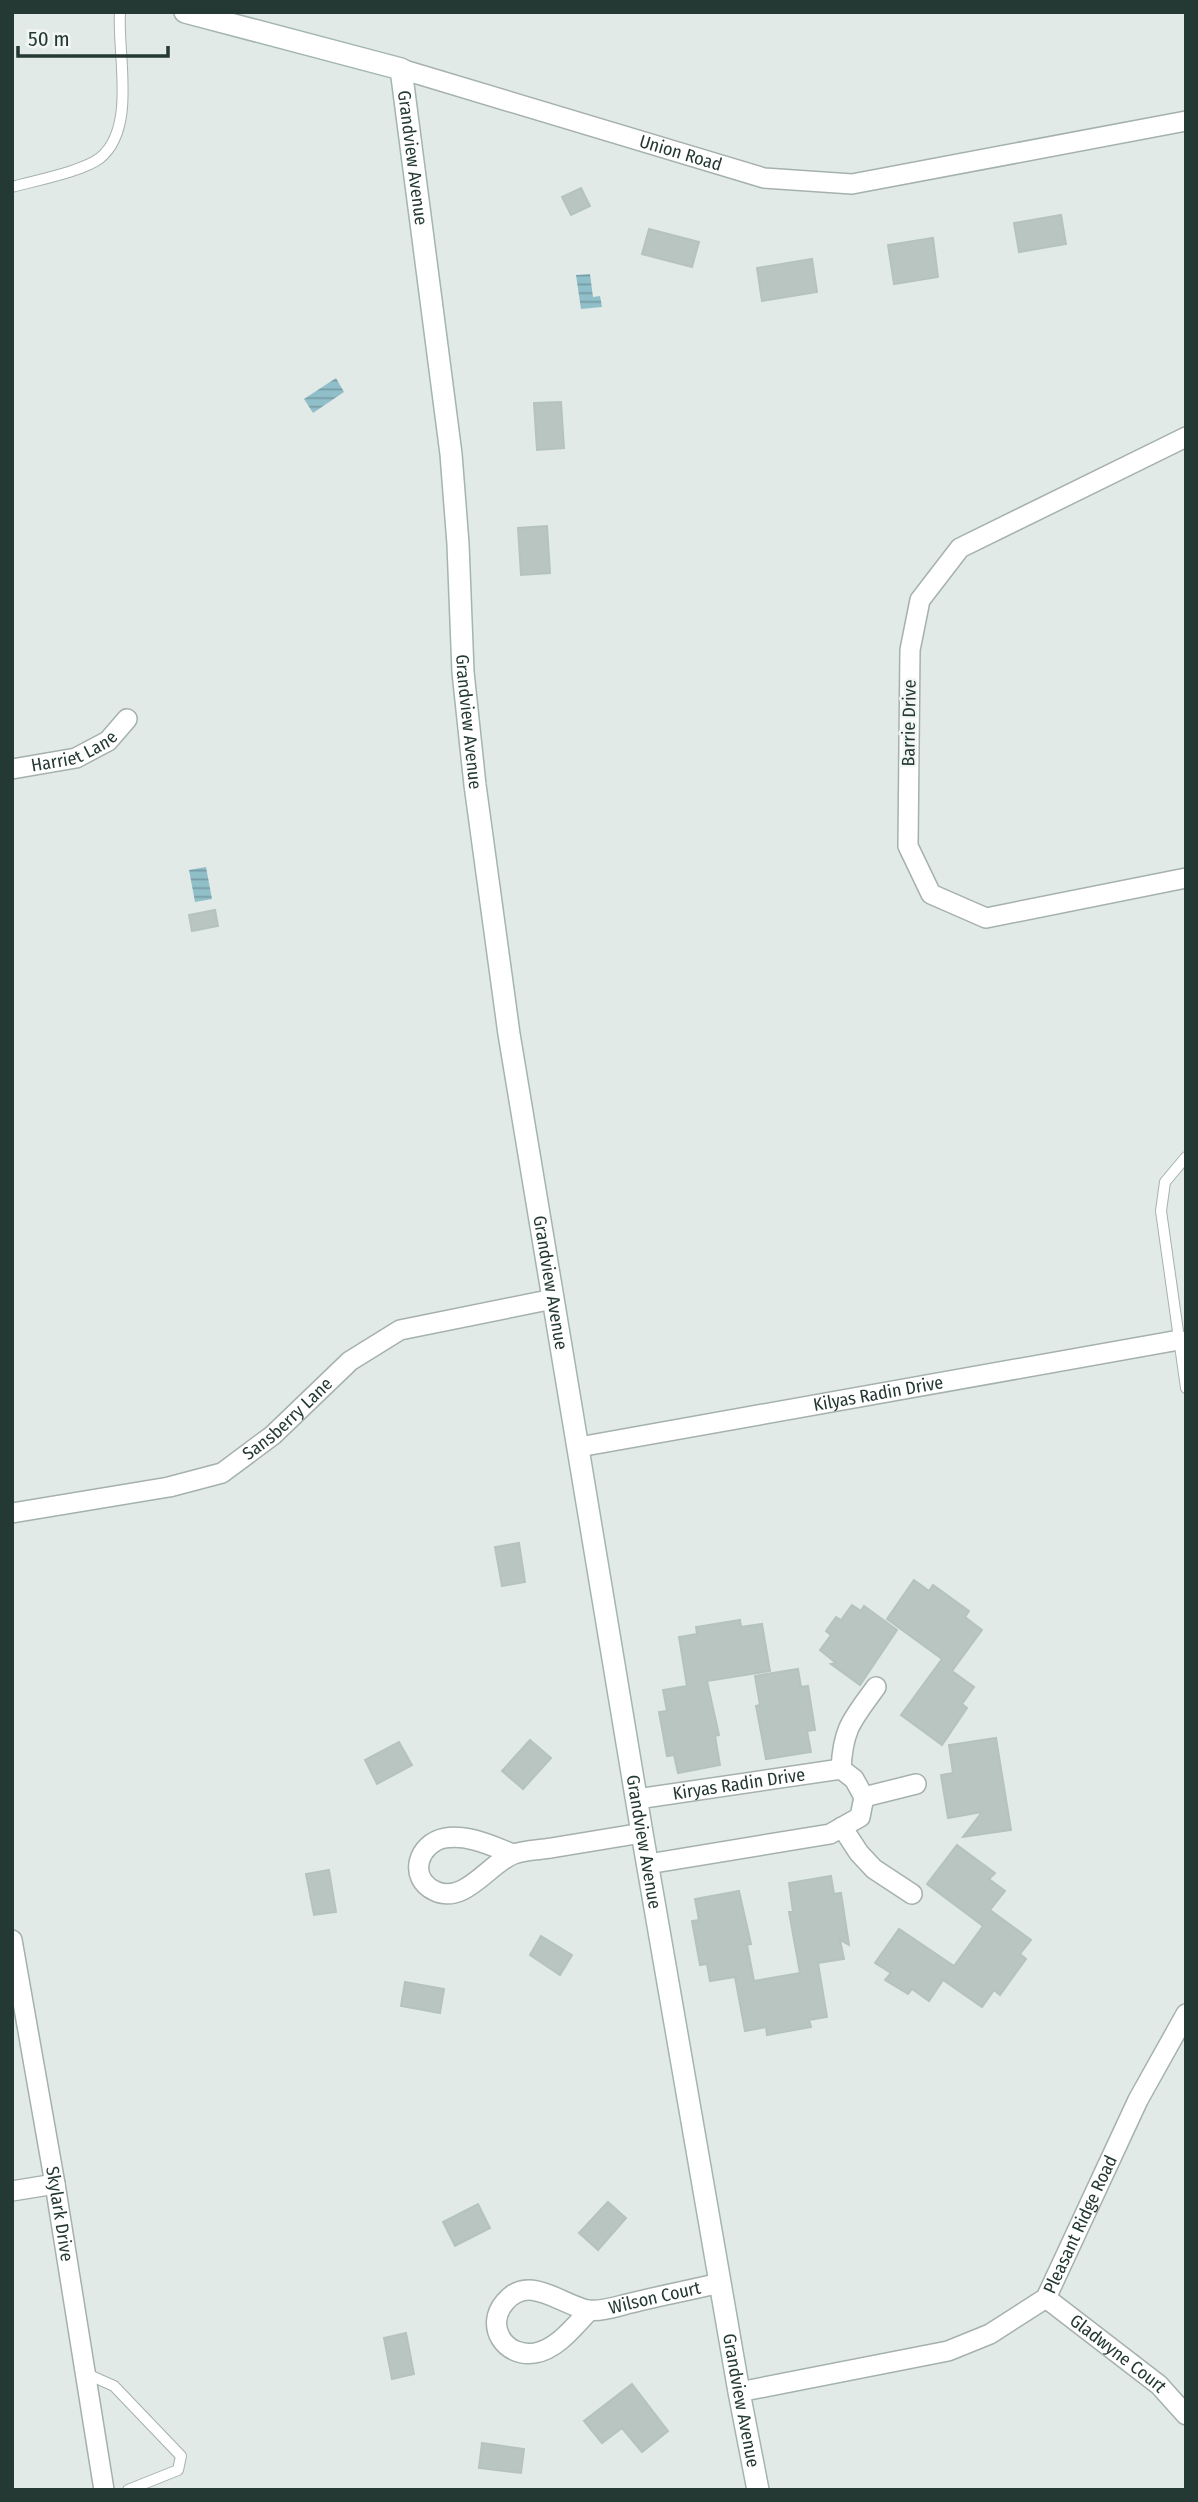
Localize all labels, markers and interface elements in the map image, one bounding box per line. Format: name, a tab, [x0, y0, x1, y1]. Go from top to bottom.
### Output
scale bar	[18, 14, 168, 58]
text: 50 m	[28, 26, 70, 52]
street label: Grandview Avenue	[393, 89, 432, 227]
street label: Union Road	[637, 130, 725, 176]
street label: Grandview Avenue	[451, 654, 486, 790]
street label: Barrie Drive	[897, 679, 921, 767]
street label: Harriet Lane	[29, 727, 122, 777]
street label: Grandview Avenue	[528, 1214, 572, 1351]
street label: Kilyas Radin Drive	[812, 1371, 945, 1416]
street label: Sansberry Lane	[238, 1373, 337, 1465]
street label: Kiryas Radin Drive	[671, 1763, 807, 1805]
street label: Grandview Avenue	[621, 1773, 666, 1911]
street label: Pleasant Ridge Road	[1039, 2152, 1122, 2297]
street label: Skylark Drive	[41, 2165, 78, 2263]
street label: Wilson Court	[606, 2277, 703, 2319]
street label: Gladwyne Court	[1066, 2309, 1171, 2397]
street label: Grandview Avenue	[718, 2332, 764, 2469]

